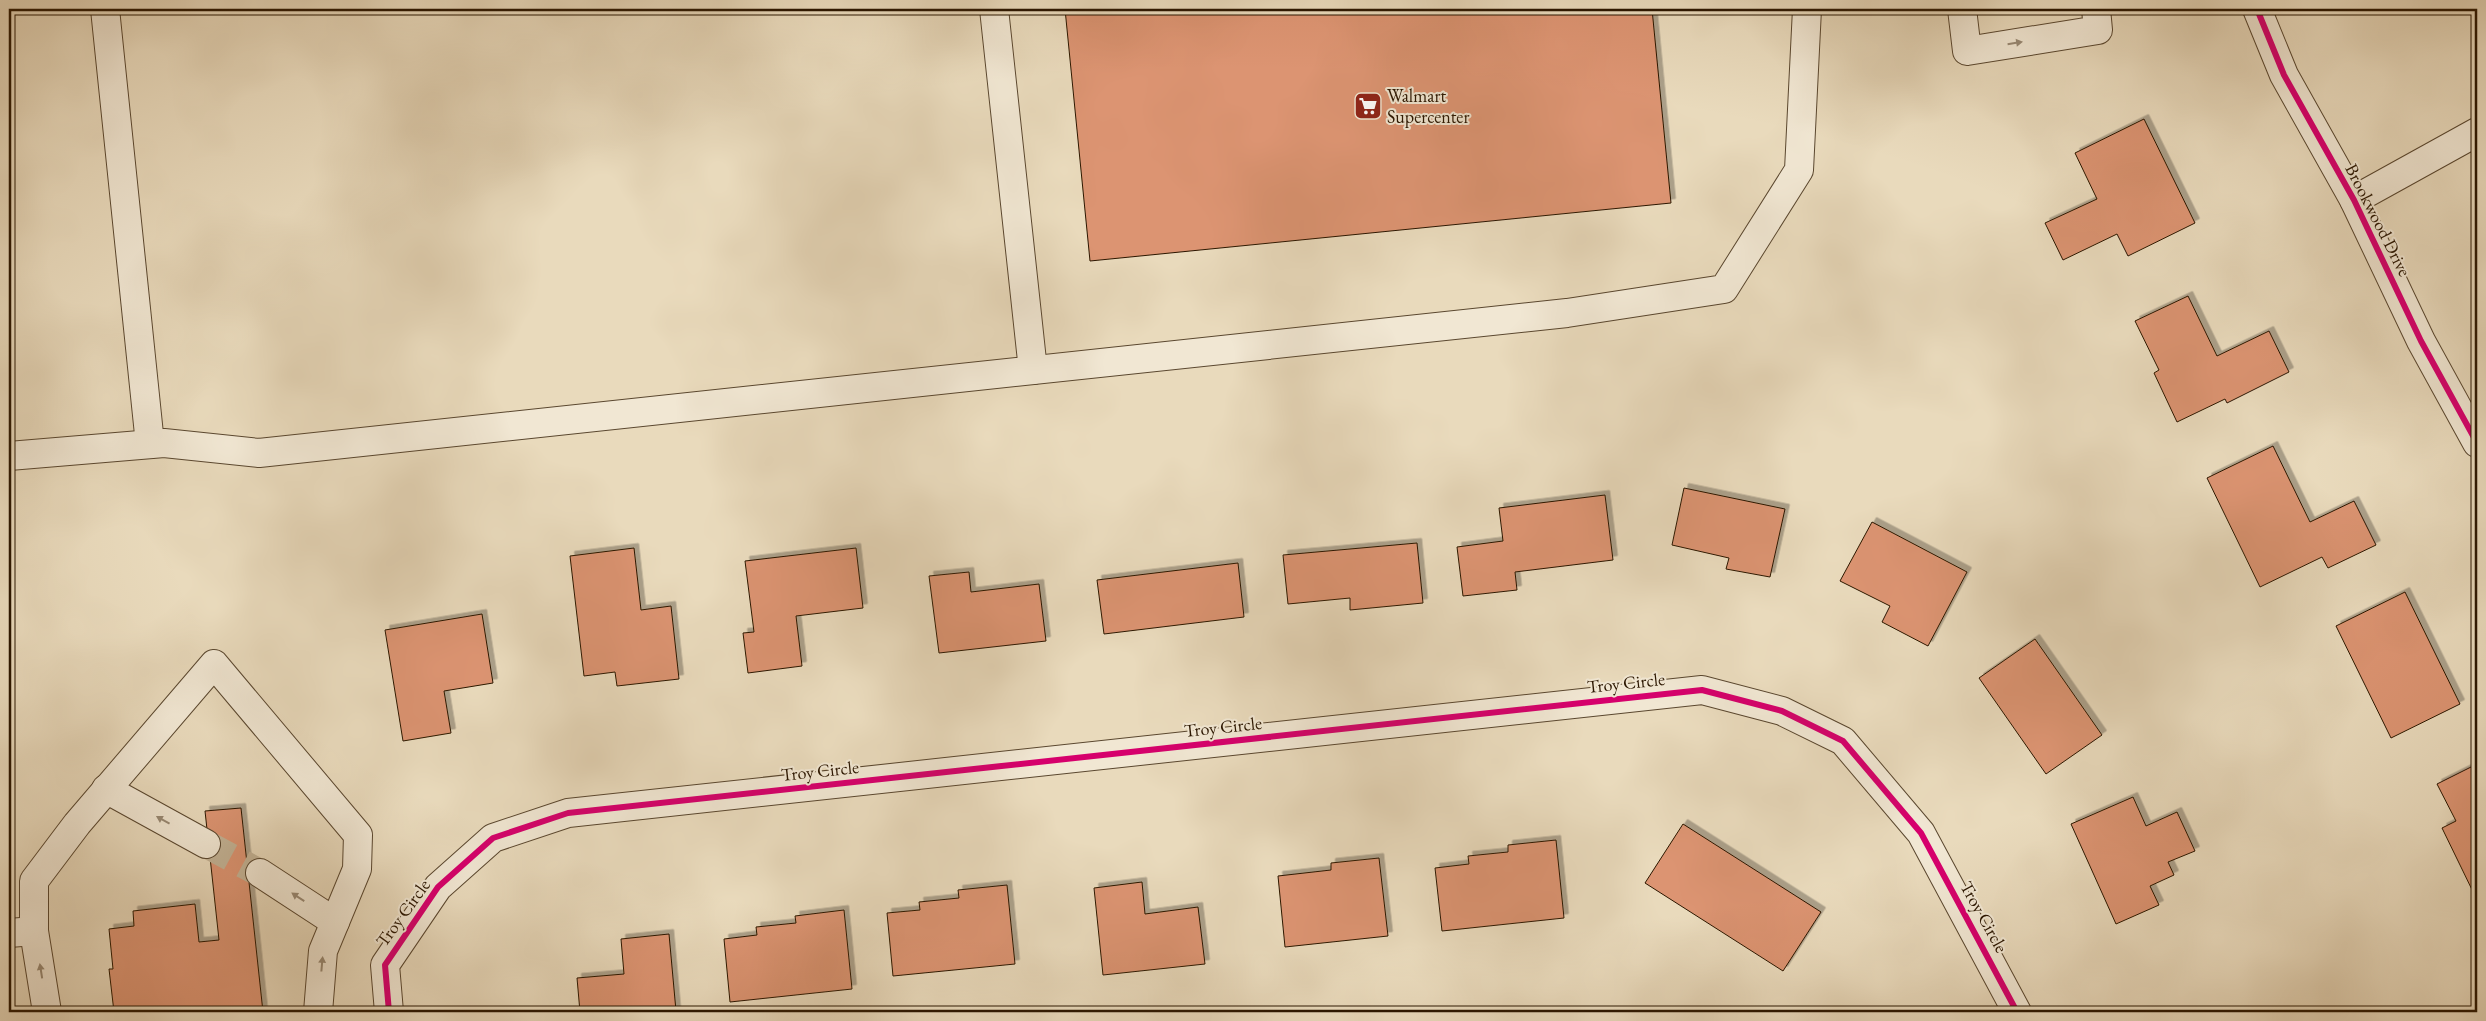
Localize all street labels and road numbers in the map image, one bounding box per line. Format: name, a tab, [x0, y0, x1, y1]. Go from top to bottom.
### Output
street label: Brookwood Drive	[2340, 160, 2417, 280]
street label: Troy Circle	[1586, 667, 1666, 698]
street label: Troy Circle	[1183, 711, 1263, 742]
street label: Troy Circle	[780, 755, 860, 786]
street label: Troy Circle	[370, 874, 435, 951]
street label: Troy Circle	[1955, 877, 2013, 956]

